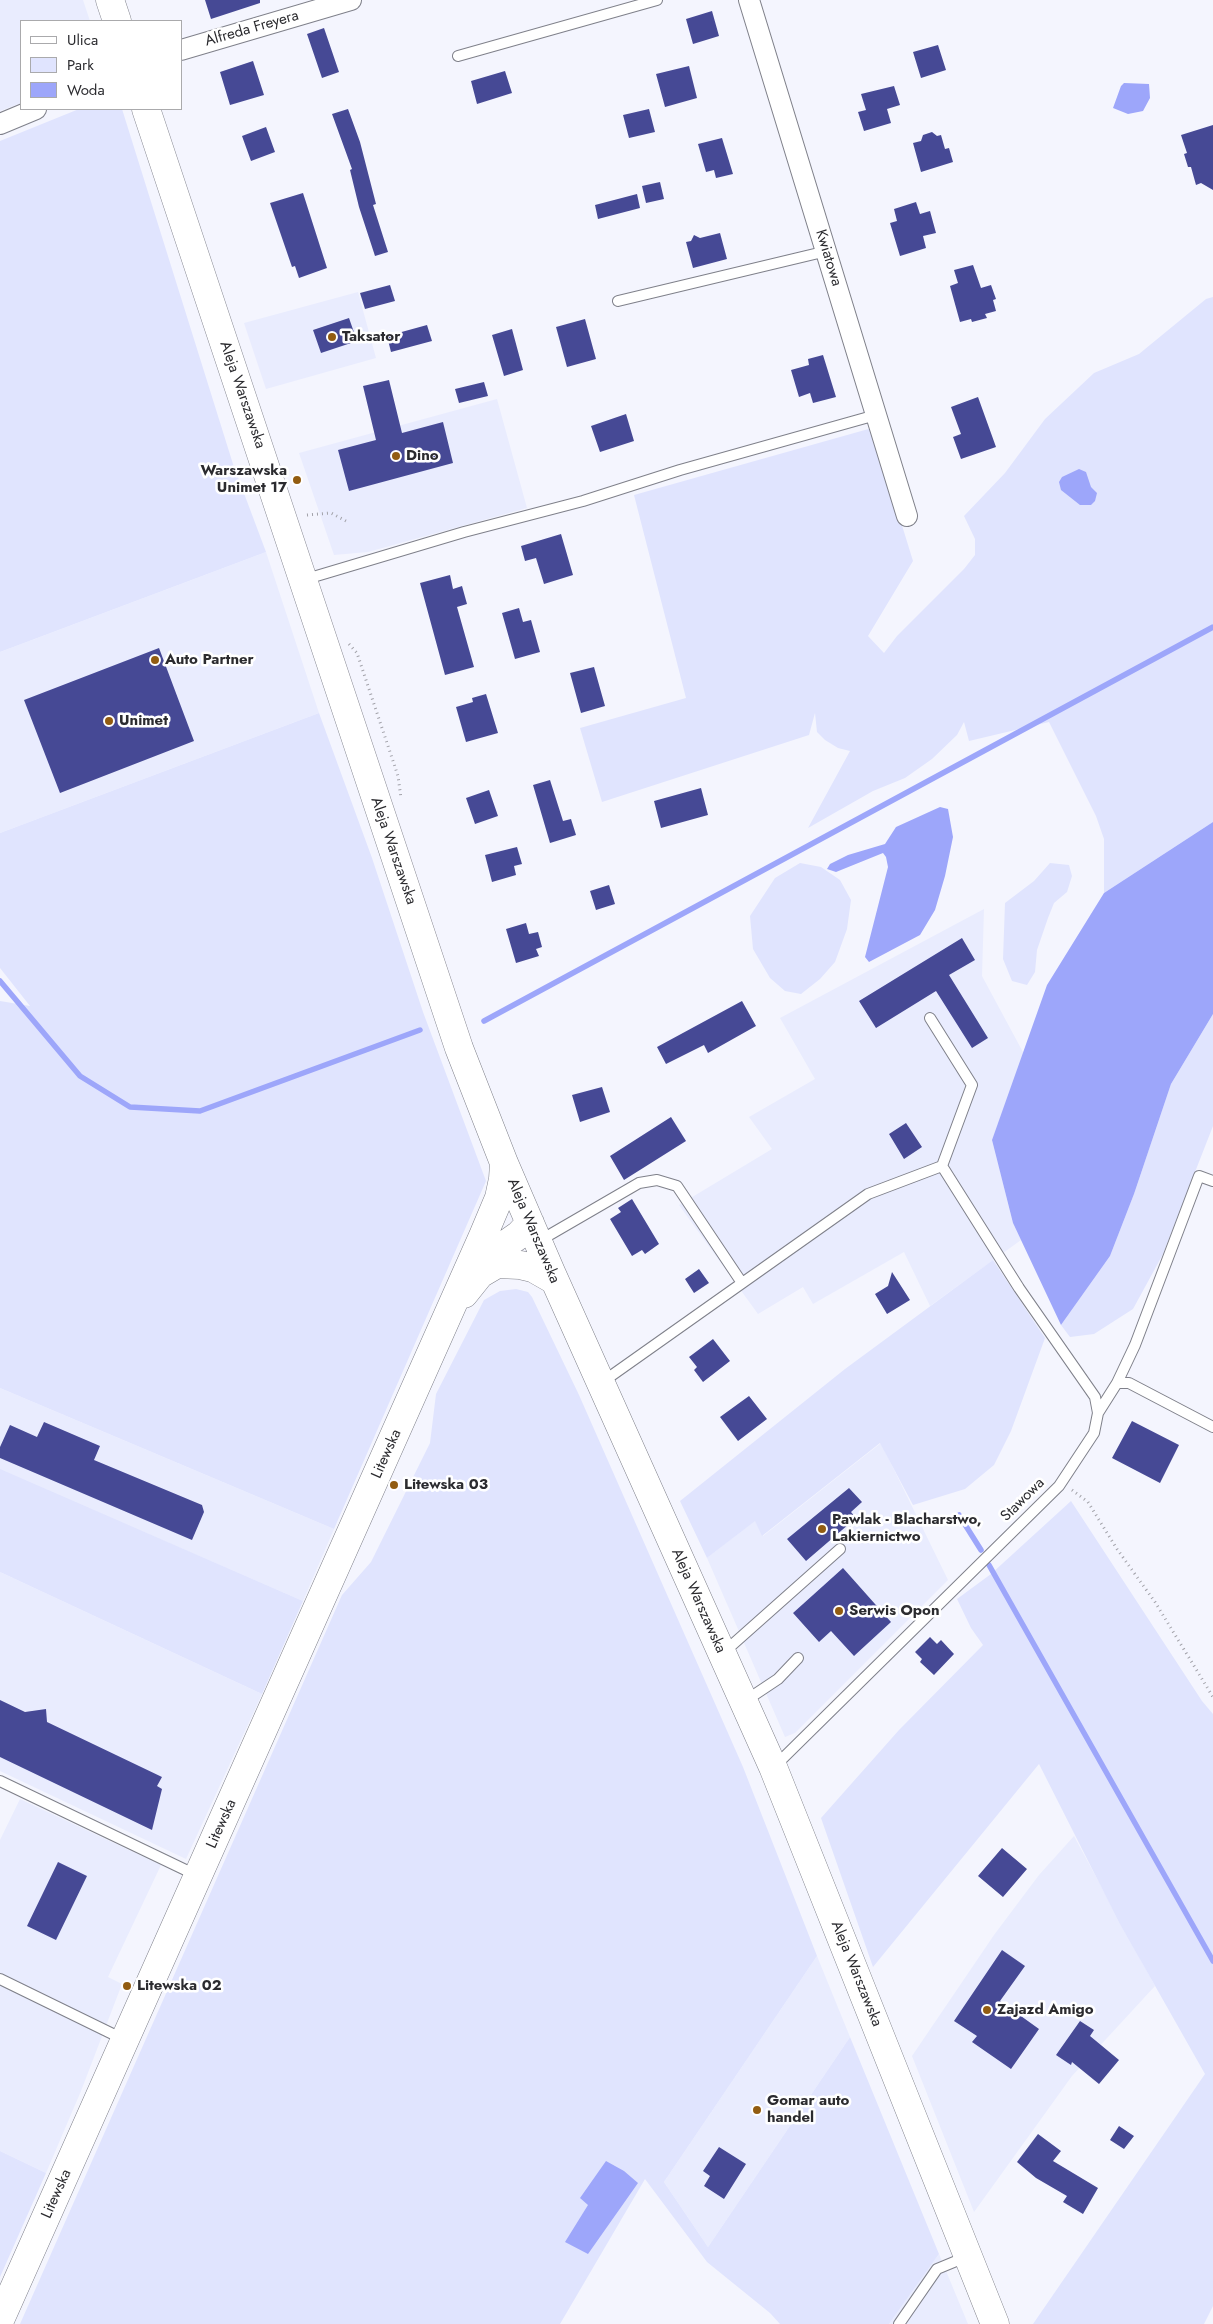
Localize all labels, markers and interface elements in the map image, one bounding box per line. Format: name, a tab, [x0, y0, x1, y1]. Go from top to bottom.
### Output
street label: Alfreda Freyera	[203, 7, 301, 51]
legend	[20, 20, 182, 110]
text: Ulica	[67, 29, 98, 51]
text: Park	[67, 54, 94, 76]
text: Woda	[67, 79, 105, 101]
street label: Kwiatowa	[811, 228, 845, 288]
place label: Taksator	[342, 328, 400, 346]
marker: Taksator	[326, 331, 338, 343]
street label: Aleja Warszawska	[215, 339, 269, 451]
place label: Dino	[406, 447, 439, 465]
marker: Dino	[390, 450, 402, 462]
place label: Warszawska Unimet 17	[201, 462, 287, 497]
marker: Warszawska Unimet 17	[291, 474, 303, 486]
place label: Auto Partner	[165, 651, 254, 669]
marker: Auto Partner	[149, 654, 161, 666]
place label: Unimet	[119, 712, 168, 730]
marker: Unimet	[103, 715, 115, 727]
street label: Aleja Warszawska	[366, 795, 420, 907]
street label: Aleja Warszawska	[503, 1176, 563, 1286]
street label: Litewska	[368, 1427, 406, 1481]
street label: Stawowa	[997, 1474, 1049, 1526]
place label: Litewska 03	[404, 1476, 488, 1494]
marker: Litewska 03	[388, 1479, 400, 1491]
place label: Pawlak - Blacharstwo, Lakiernictwo	[832, 1511, 981, 1546]
marker: Pawlak - Blacharstwo, Lakiernictwo	[816, 1523, 828, 1535]
street label: Aleja Warszawska	[667, 1546, 729, 1656]
place label: Serwis Opon	[849, 1602, 940, 1620]
marker: Serwis Opon	[833, 1605, 845, 1617]
street label: Litewska	[203, 1797, 241, 1851]
street label: Aleja Warszawska	[827, 1919, 885, 2029]
place label: Litewska 02	[137, 1977, 221, 1995]
marker: Litewska 02	[121, 1980, 133, 1992]
place label: Zajazd Amigo	[997, 2001, 1094, 2019]
marker: Zajazd Amigo	[981, 2004, 993, 2016]
place label: Gomar auto handel	[767, 2092, 849, 2127]
marker: Gomar auto handel	[751, 2104, 763, 2116]
street label: Litewska	[38, 2167, 76, 2221]

